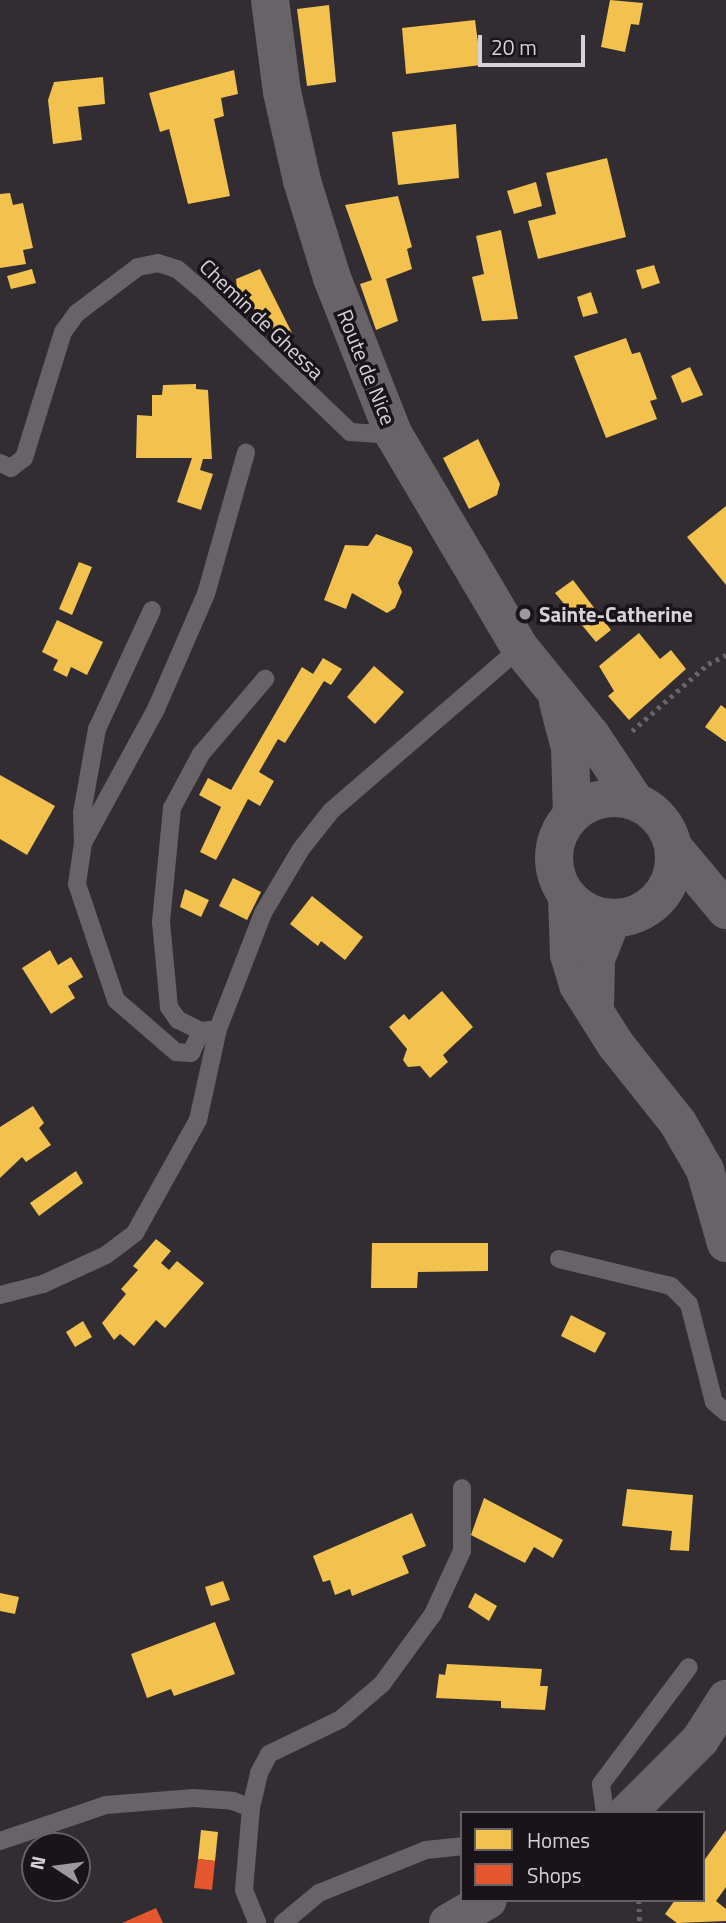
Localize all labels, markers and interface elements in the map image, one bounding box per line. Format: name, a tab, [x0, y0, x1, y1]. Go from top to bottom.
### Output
scale bar	[481, 21, 588, 65]
text: 20 m	[491, 31, 537, 63]
street label: Chemin de Ghessa	[195, 253, 329, 385]
street label: Route de Nice	[332, 306, 402, 428]
place label: Sainte-Catherine	[539, 601, 693, 627]
marker: Sainte-Catherine	[517, 606, 533, 622]
legend	[460, 1811, 705, 1902]
text: Homes	[527, 1824, 590, 1856]
north arrow	[21, 1832, 91, 1902]
text: N	[21, 1853, 53, 1872]
text: Shops	[527, 1859, 582, 1891]

